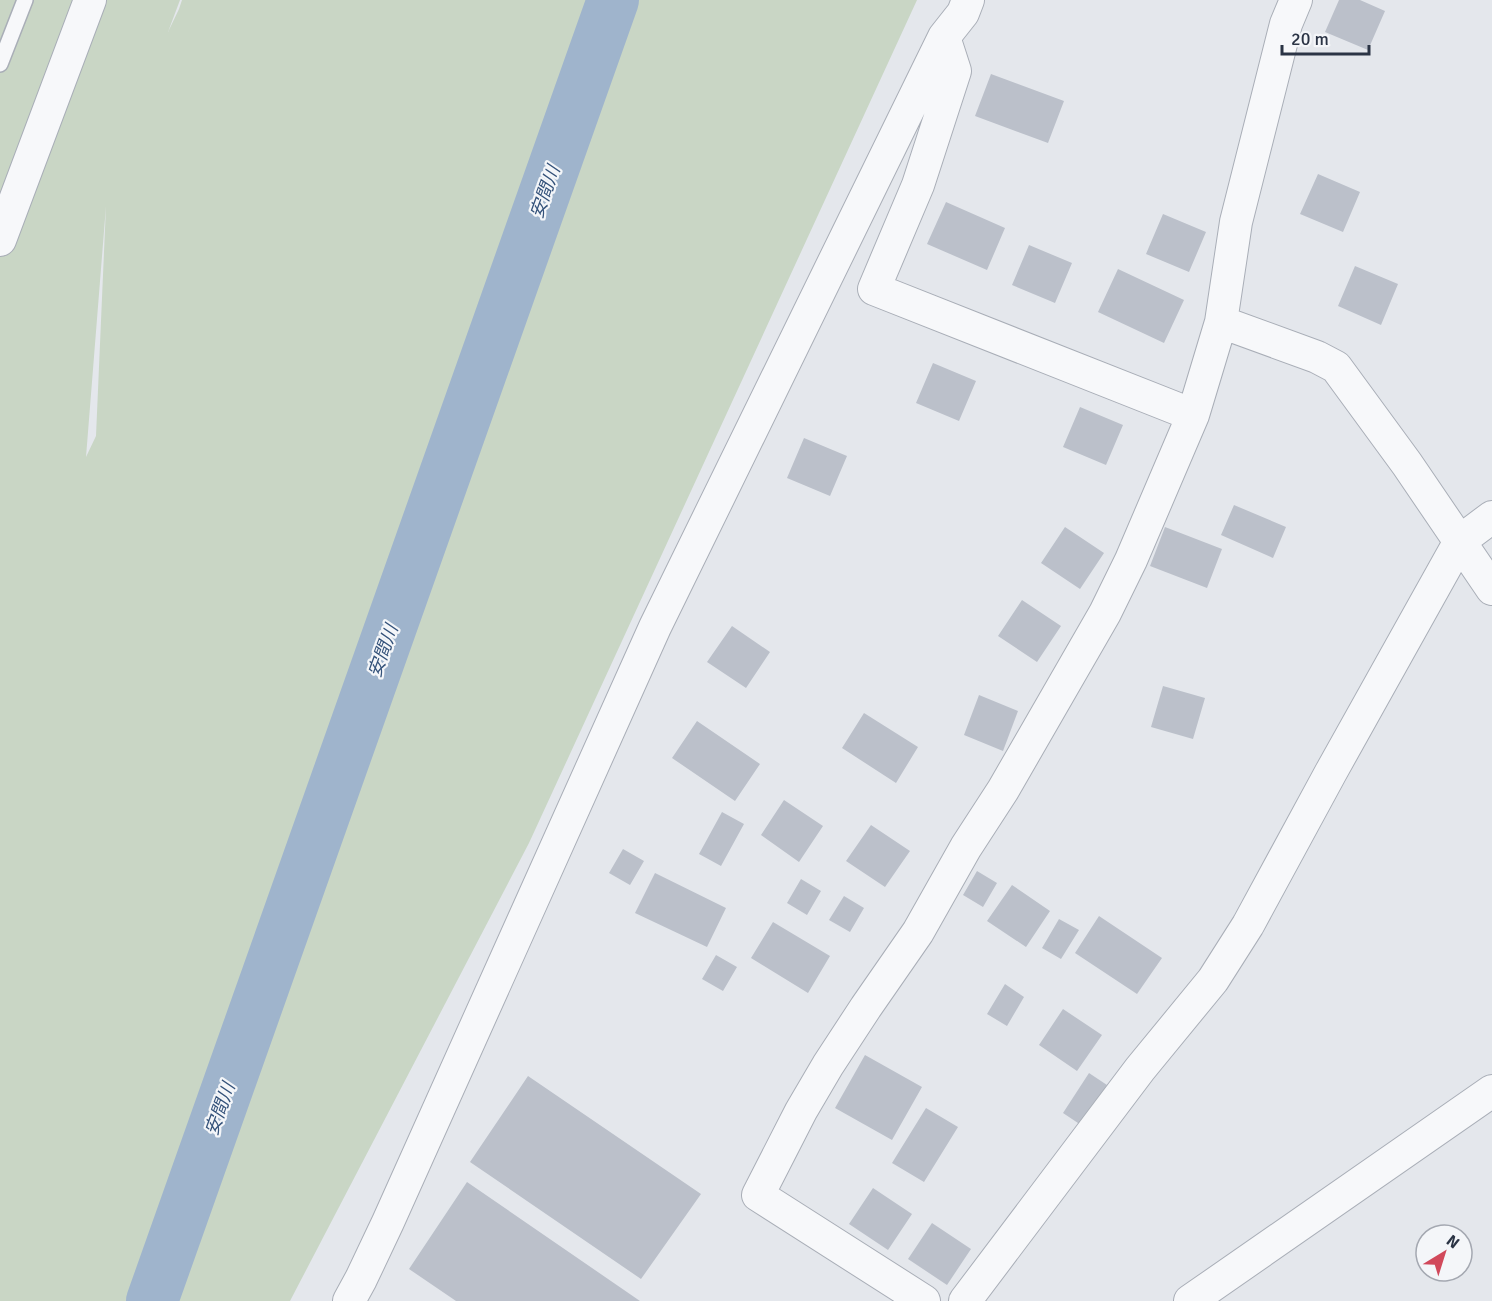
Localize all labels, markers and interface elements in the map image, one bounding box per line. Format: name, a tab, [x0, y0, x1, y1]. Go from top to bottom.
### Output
scale bar	[1282, 18, 1369, 56]
text: 20 m	[1291, 28, 1329, 50]
water label: 安間川	[525, 161, 565, 221]
water label: 安間川	[363, 620, 403, 680]
water label: 安間川	[200, 1078, 240, 1138]
north arrow	[1414, 1223, 1474, 1283]
text: N	[1442, 1231, 1463, 1253]

